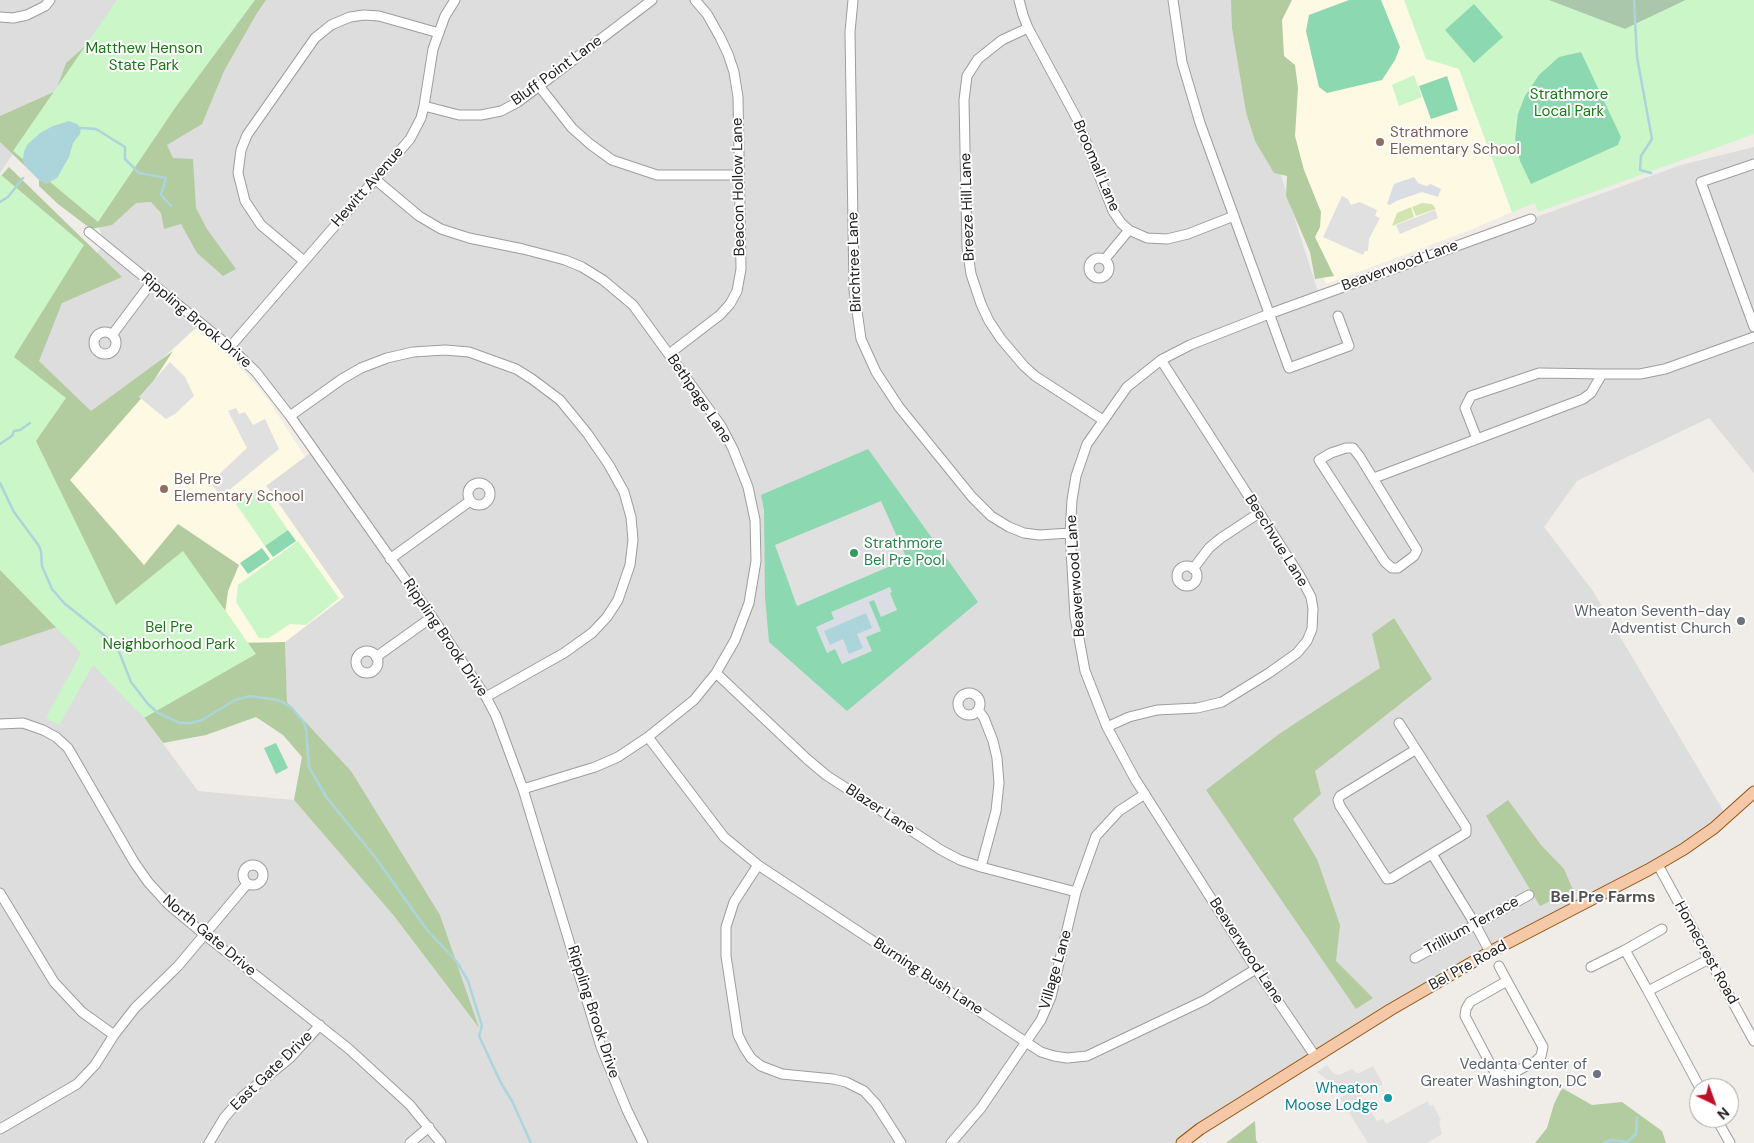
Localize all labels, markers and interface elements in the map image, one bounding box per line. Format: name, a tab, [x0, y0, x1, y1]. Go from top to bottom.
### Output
street label: Bluff Point Lane	[508, 32, 606, 110]
park label: Matthew Henson State Park	[86, 40, 202, 75]
park label: Strathmore Local Park	[1530, 86, 1608, 121]
street label: Beacon Hollow Lane	[729, 117, 749, 257]
street label: Broomall Lane	[1069, 118, 1123, 214]
place label: Strathmore Elementary School	[1390, 124, 1520, 159]
marker: Strathmore Elementary School	[1374, 136, 1386, 148]
street label: Hewitt Avenue	[328, 143, 408, 231]
street label: Breeze Hill Lane	[957, 153, 979, 261]
street label: Birchtree Lane	[844, 211, 866, 313]
street label: Beaverwood Lane	[1339, 237, 1461, 295]
street label: Rippling Brook Drive	[137, 270, 255, 372]
street label: Bethpage Lane	[663, 351, 735, 447]
place label: Bel Pre Elementary School	[174, 471, 304, 506]
marker: Bel Pre Elementary School	[158, 483, 170, 495]
street label: Beechvue Lane	[1240, 492, 1312, 590]
street label: Beaverwood Lane	[1063, 514, 1089, 638]
place label: Strathmore Bel Pre Pool	[864, 535, 945, 570]
marker: Strathmore Bel Pre Pool	[848, 547, 860, 559]
street label: Rippling Brook Drive	[399, 576, 491, 700]
place label: Wheaton Seventh-day Adventist Church	[1574, 603, 1731, 638]
marker: Wheaton Seventh-day Adventist Church	[1735, 615, 1747, 627]
park label: Bel Pre Neighborhood Park	[103, 619, 235, 654]
street label: Blazer Lane	[842, 781, 918, 839]
district label: Bel Pre Farms	[1550, 888, 1656, 908]
street label: North Gate Drive	[159, 892, 259, 980]
street label: Trillium Terrace	[1422, 893, 1522, 959]
street label: Beaverwood Lane	[1205, 895, 1287, 1007]
street label: Homecrest Road	[1670, 898, 1742, 1008]
street label: Village Lane	[1036, 928, 1076, 1012]
street label: Burning Bush Lane	[870, 935, 986, 1019]
street label: Bel Pre Road	[1426, 937, 1510, 995]
street label: Rippling Brook Drive	[563, 943, 623, 1081]
street label: East Gate Drive	[227, 1027, 317, 1115]
place label: Vedanta Center of Greater Washington, DC	[1421, 1056, 1587, 1091]
marker: Vedanta Center of Greater Washington, DC	[1591, 1068, 1603, 1080]
north arrow	[1689, 1078, 1739, 1128]
place label: Wheaton Moose Lodge	[1285, 1080, 1378, 1115]
marker: Wheaton Moose Lodge	[1382, 1092, 1394, 1104]
text: N	[1714, 1103, 1733, 1124]

